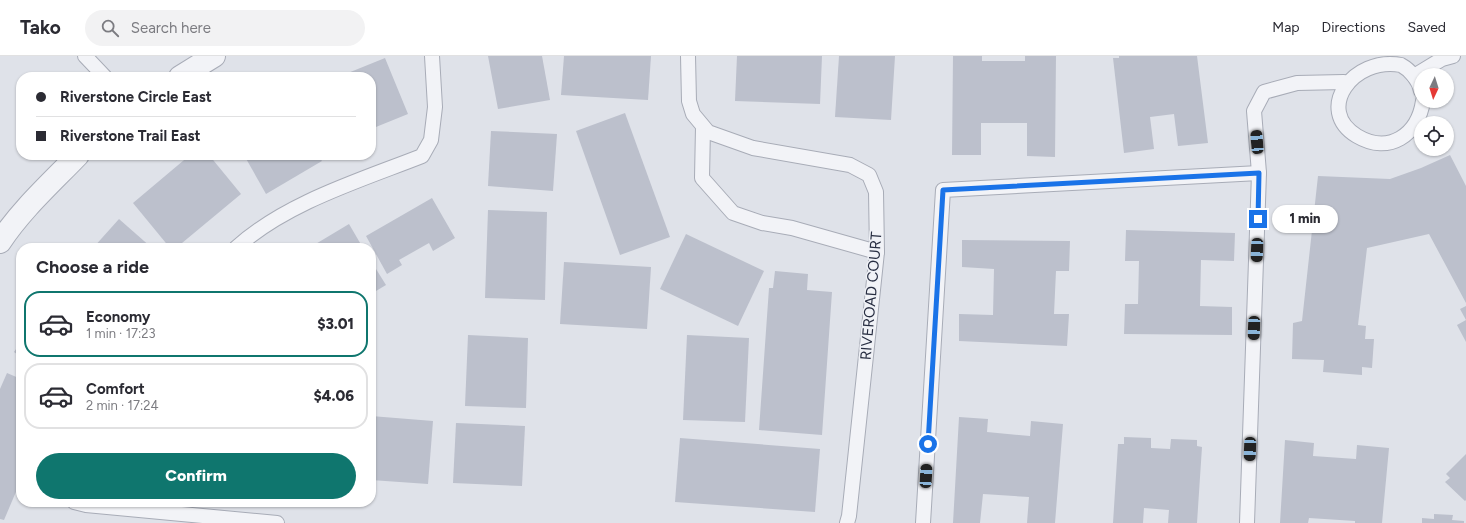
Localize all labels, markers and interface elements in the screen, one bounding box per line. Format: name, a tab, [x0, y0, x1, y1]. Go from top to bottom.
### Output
search box	[85, 10, 365, 46]
text: Tako	[20, 16, 61, 39]
icon: search	[99, 17, 121, 39]
text: Search here	[131, 19, 211, 37]
text: Map	[1272, 19, 1300, 36]
text: Directions	[1322, 19, 1385, 36]
text: Saved	[1407, 19, 1446, 36]
north arrow	[1414, 68, 1454, 108]
map controls	[1414, 68, 1454, 156]
text: Riverstone Circle East	[60, 88, 212, 106]
button: locate	[1414, 116, 1454, 156]
text: Riverstone Trail East	[60, 127, 201, 145]
car	[1250, 130, 1264, 154]
callout: 1 min	[1272, 205, 1338, 233]
route end	[1249, 210, 1267, 228]
text: 1 min	[1289, 211, 1321, 226]
street label: RIVEROAD COURT	[856, 230, 886, 361]
car	[1251, 238, 1263, 262]
text: Choose a ride	[36, 256, 149, 278]
icon: car	[38, 306, 74, 342]
text: Economy	[86, 308, 151, 326]
text: $3.01	[317, 315, 354, 333]
car	[1248, 316, 1260, 340]
text: 1 min · 17:23	[86, 326, 156, 341]
icon: car	[38, 378, 74, 414]
text: Comfort	[86, 380, 145, 398]
text: $4.06	[314, 387, 354, 405]
text: 2 min · 17:24	[86, 398, 159, 413]
route start	[919, 435, 937, 453]
car	[1244, 437, 1256, 461]
button: Confirm	[36, 453, 356, 499]
car	[919, 464, 933, 488]

